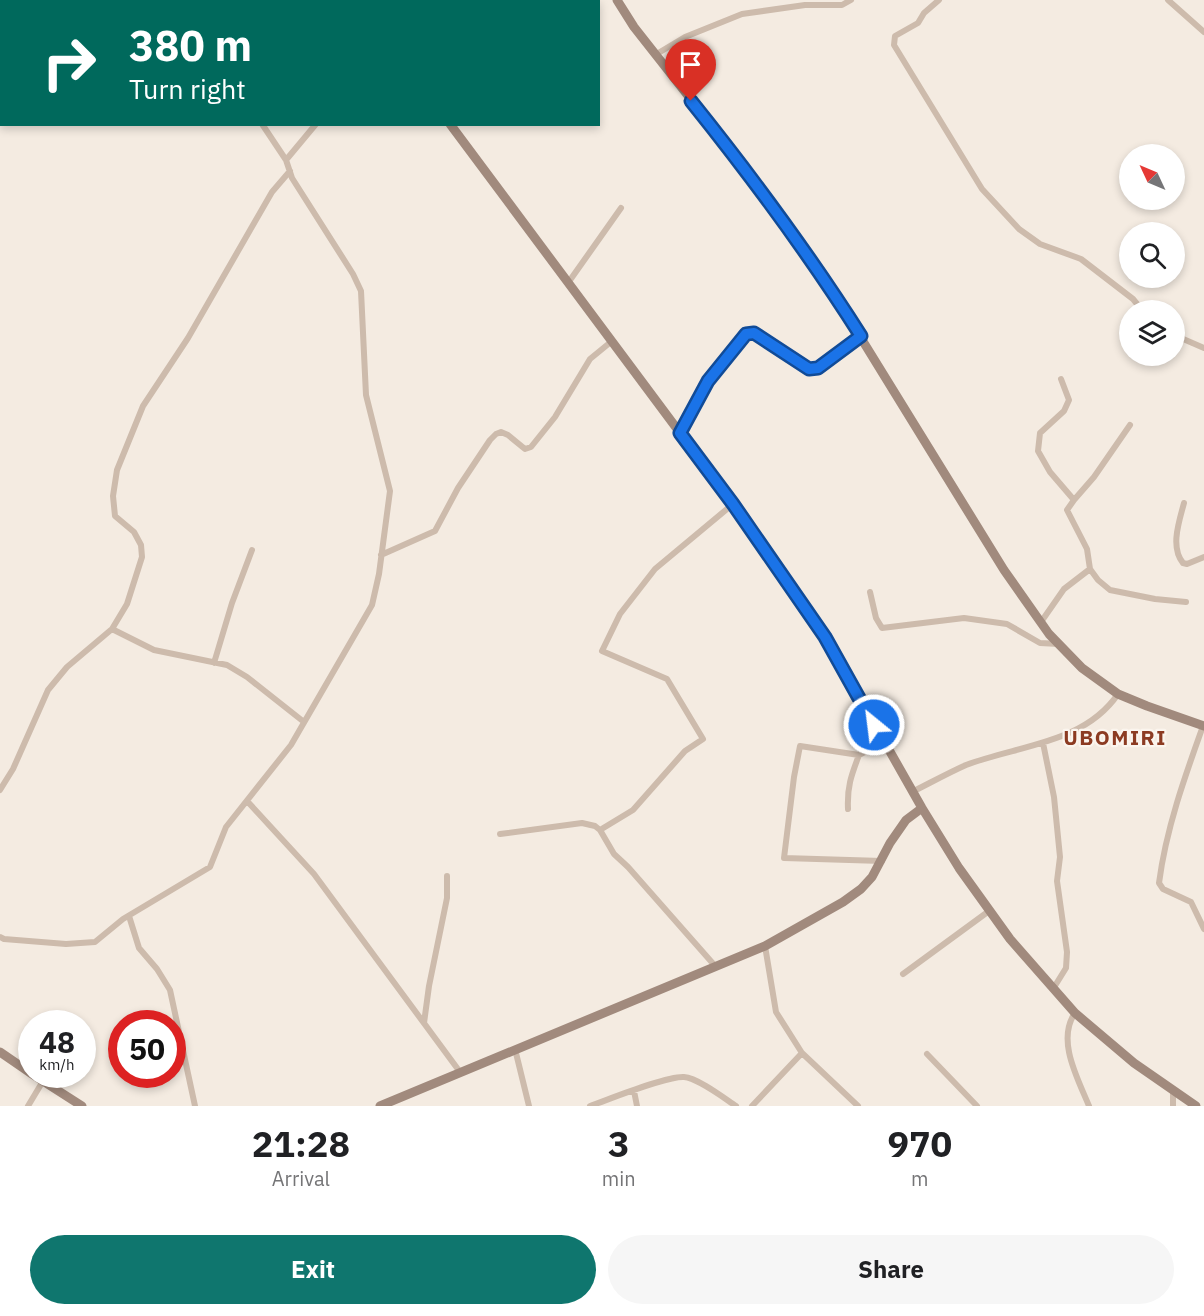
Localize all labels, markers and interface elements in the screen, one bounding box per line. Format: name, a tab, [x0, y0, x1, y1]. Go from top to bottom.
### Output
text: 380 m	[129, 18, 252, 73]
icon: right	[30, 24, 108, 102]
pin	[665, 39, 716, 101]
icon: arrive	[674, 48, 707, 81]
text: Turn right	[129, 71, 246, 106]
north arrow	[1119, 144, 1185, 210]
map controls	[1119, 144, 1185, 366]
button: search	[1119, 222, 1185, 288]
button: layers	[1119, 300, 1185, 366]
position arrow	[842, 693, 906, 757]
district label: UBOMIRI	[1063, 723, 1167, 751]
speed limit sign: 50	[108, 1010, 186, 1088]
text: 48	[39, 1022, 75, 1061]
text: km/h	[39, 1055, 75, 1074]
text: 21:28	[252, 1120, 350, 1167]
text: 3	[608, 1120, 630, 1167]
text: 970	[887, 1120, 952, 1167]
text: Arrival	[272, 1165, 330, 1192]
text: min	[602, 1165, 636, 1192]
text: m	[911, 1165, 929, 1192]
button: Exit	[30, 1235, 596, 1304]
button: Share	[608, 1235, 1174, 1304]

